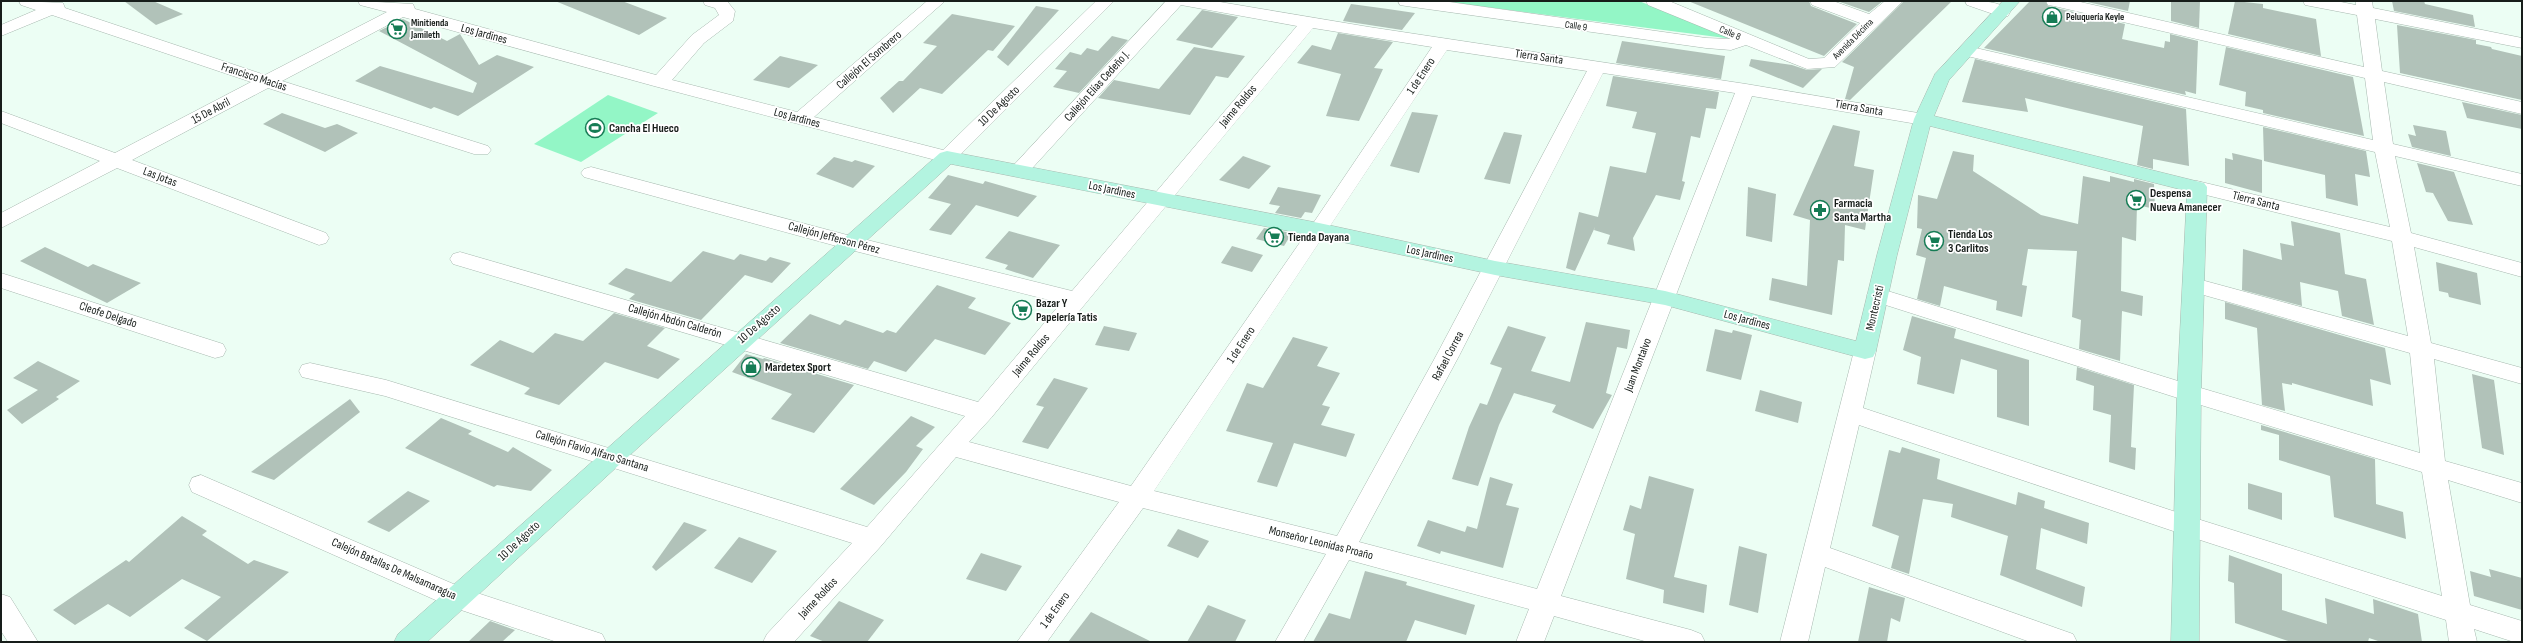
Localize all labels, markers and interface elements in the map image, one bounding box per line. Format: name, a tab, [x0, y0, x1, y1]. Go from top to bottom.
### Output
shop icon: Peluquería Keyle	[2041, 6, 2063, 28]
place label: Peluquería Keyle	[2066, 11, 2124, 23]
street label: Avenida Décima	[1829, 16, 1876, 63]
place label: Minitienda Jamileth	[410, 17, 448, 41]
supermarket icon: Minitienda Jamileth	[386, 18, 408, 40]
street label: Calle 9	[1564, 19, 1588, 33]
street label: Los Jardines	[459, 21, 509, 47]
street label: Calle 8	[1717, 23, 1743, 43]
street label: Callejón El Sombrero	[833, 27, 905, 93]
street label: Tierra Santa	[1514, 46, 1564, 68]
street label: Callejón Elías Cedeño J.	[1061, 47, 1133, 125]
street label: 1 de Enero	[1403, 55, 1439, 97]
street label: Francisco Macías	[219, 59, 289, 95]
street label: Jaime Roldos	[1215, 82, 1260, 131]
street label: 10 De Agosto	[975, 83, 1023, 129]
street label: 15 De Abril	[189, 95, 233, 127]
street label: Tierra Santa	[1834, 96, 1884, 120]
street label: Los Jardines	[772, 105, 822, 131]
sports icon: Cancha El Hueco	[584, 117, 606, 139]
place label: Cancha El Hueco	[609, 121, 679, 136]
street label: Las Jotas	[141, 164, 179, 190]
street label: Los Jardines	[1087, 178, 1137, 202]
place label: Despensa Nueva Amanecer	[2150, 186, 2222, 215]
street label: Tierra Santa	[2231, 188, 2282, 214]
supermarket icon: Despensa Nueva Amanecer	[2125, 189, 2147, 211]
place label: Farmacia Santa Martha	[1834, 196, 1891, 225]
pharmacy icon: Farmacia Santa Martha	[1809, 199, 1831, 221]
street label: Callejón Jefferson Pérez	[787, 219, 882, 258]
supermarket icon: Tienda Dayana	[1263, 226, 1285, 248]
place label: Tienda Los 3 Carlitos	[1948, 227, 1993, 256]
place label: Tienda Dayana	[1288, 230, 1349, 245]
supermarket icon: Tienda Los 3 Carlitos	[1923, 230, 1945, 252]
street label: Los Jardines	[1405, 242, 1455, 266]
street label: Montecristi	[1862, 284, 1888, 332]
place label: Bazar Y Papelería Tatis	[1036, 296, 1098, 325]
street label: Cleofe Delgado	[77, 299, 139, 331]
supermarket icon: Bazar Y Papelería Tatis	[1011, 299, 1033, 321]
street label: Callejón Abdón Calderón	[626, 300, 724, 342]
street label: 10 De Agosto	[734, 301, 784, 347]
street label: Los Jardines	[1722, 307, 1772, 333]
street label: 1 de Enero	[1223, 324, 1259, 366]
street label: Rafael Correa	[1429, 328, 1467, 383]
street label: Jaime Roldos	[1008, 331, 1053, 380]
street label: Juan Montalvo	[1621, 336, 1655, 395]
shop icon: Mardetex Sport	[740, 356, 762, 378]
place label: Mardetex Sport	[765, 360, 831, 375]
street label: Callejón Flavio Alfaro Santana	[534, 427, 651, 475]
street label: 10 De Agosto	[495, 518, 543, 564]
street label: Monseñor Leonidas Proaño	[1267, 523, 1375, 563]
street label: Calejón Batallas De Malsamaragua	[329, 535, 459, 603]
street label: Jaime Roldos	[795, 574, 841, 622]
street label: 1 de Enero	[1037, 589, 1073, 631]

